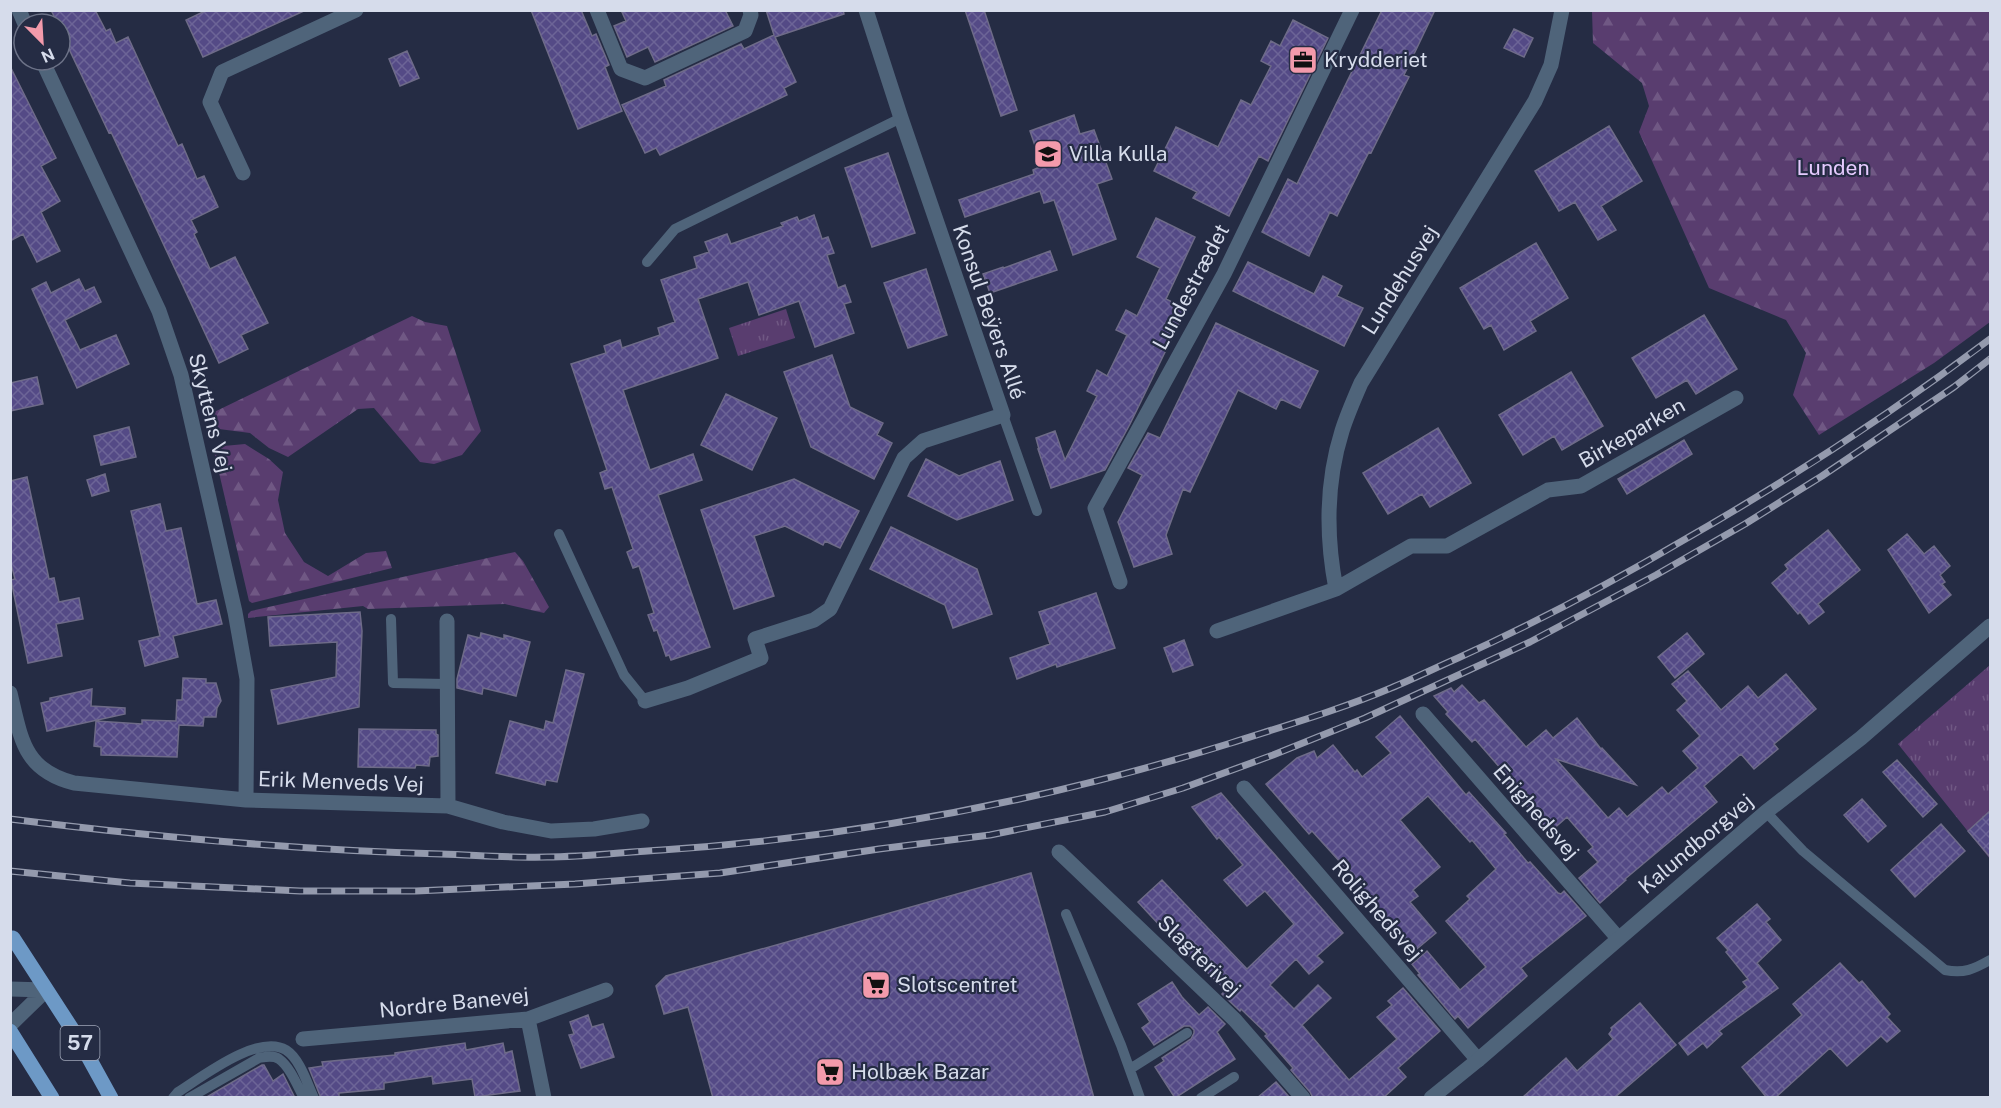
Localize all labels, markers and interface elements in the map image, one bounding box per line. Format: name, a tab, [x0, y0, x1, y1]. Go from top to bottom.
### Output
north arrow	[12, 12, 72, 72]
text: N	[38, 44, 57, 66]
office icon: Krydderiet	[1287, 44, 1319, 76]
place label: Krydderiet	[1324, 47, 1428, 72]
school or university icon: Villa Kulla	[1032, 138, 1064, 170]
place label: Villa Kulla	[1069, 141, 1167, 166]
park label: Lunden	[1796, 155, 1870, 180]
street label: Lundestrædet	[1147, 220, 1234, 354]
street label: Konsul Beÿers Allé	[948, 221, 1031, 403]
street label: Lundehusvej	[1356, 221, 1443, 339]
street label: Skyttens Vej	[184, 351, 237, 475]
street label: Birkeparken	[1574, 392, 1689, 473]
street label: Enighedsvej	[1488, 759, 1585, 864]
street label: Erik Menveds Vej	[258, 766, 424, 797]
street label: Kalundborgvej	[1633, 788, 1758, 899]
street label: Rolighedsvej	[1327, 854, 1428, 965]
street label: Slagterivej	[1153, 910, 1246, 1001]
supermarket icon: Slotscentret	[860, 969, 892, 1001]
place label: Slotscentret	[897, 972, 1018, 997]
street label: Nordre Banevej	[378, 982, 530, 1023]
road number: 57	[60, 1026, 100, 1060]
supermarket icon: Holbæk Bazar	[814, 1056, 846, 1088]
place label: Holbæk Bazar	[851, 1059, 989, 1084]

